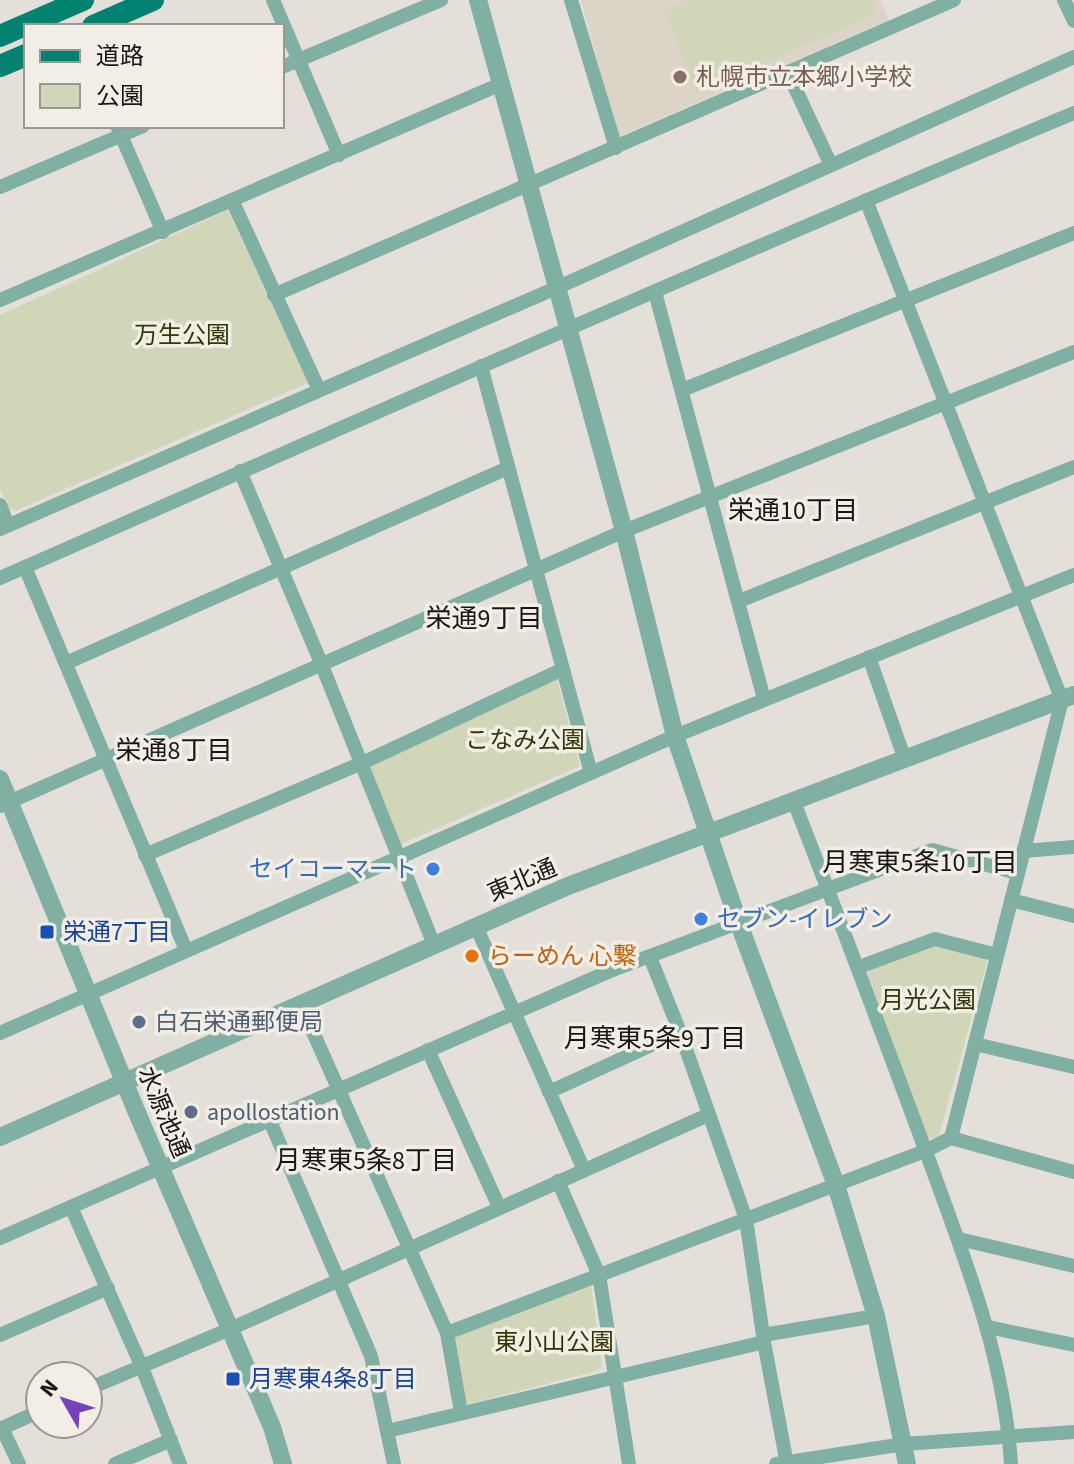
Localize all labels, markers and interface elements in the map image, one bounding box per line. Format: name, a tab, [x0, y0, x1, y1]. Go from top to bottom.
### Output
legend	[24, 24, 284, 128]
text: 道路	[96, 39, 144, 74]
place label: 札幌市立本郷小学校	[696, 60, 912, 95]
marker: 札幌市立本郷小学校	[671, 68, 689, 86]
text: 公園	[96, 79, 144, 114]
park label: 万生公園	[134, 318, 230, 353]
district label: 栄通10丁目	[728, 492, 858, 529]
district label: 栄通9丁目	[426, 600, 542, 637]
park label: こなみ公園	[465, 723, 585, 758]
district label: 栄通8丁目	[116, 732, 232, 769]
district label: 月寒東5条10丁目	[823, 844, 1017, 881]
street label: 東北通	[482, 850, 562, 911]
place label: セイコーマート	[249, 852, 417, 887]
marker: セイコーマート	[424, 860, 442, 878]
place label: セブン-イレブン	[717, 902, 892, 937]
marker: セブン-イレブン	[692, 910, 710, 928]
place label: 栄通7丁目	[63, 915, 171, 950]
marker: 栄通7丁目	[38, 923, 56, 941]
place label: らーめん 心繋	[488, 939, 637, 974]
marker: らーめん 心繋	[463, 947, 481, 965]
park label: 月光公園	[880, 983, 976, 1018]
place label: 白石栄通郵便局	[155, 1005, 323, 1040]
marker: 白石栄通郵便局	[130, 1013, 148, 1031]
district label: 月寒東5条9丁目	[564, 1020, 746, 1057]
street label: 水源池通	[129, 1061, 198, 1163]
place label: apollostation	[207, 1095, 340, 1130]
marker: apollostation	[182, 1103, 200, 1121]
district label: 月寒東5条8丁目	[275, 1142, 457, 1179]
park label: 東小山公園	[494, 1325, 614, 1360]
north arrow	[24, 1360, 104, 1440]
place label: 月寒東4条8丁目	[249, 1362, 417, 1397]
marker: 月寒東4条8丁目	[224, 1370, 242, 1388]
text: N	[32, 1372, 66, 1404]

